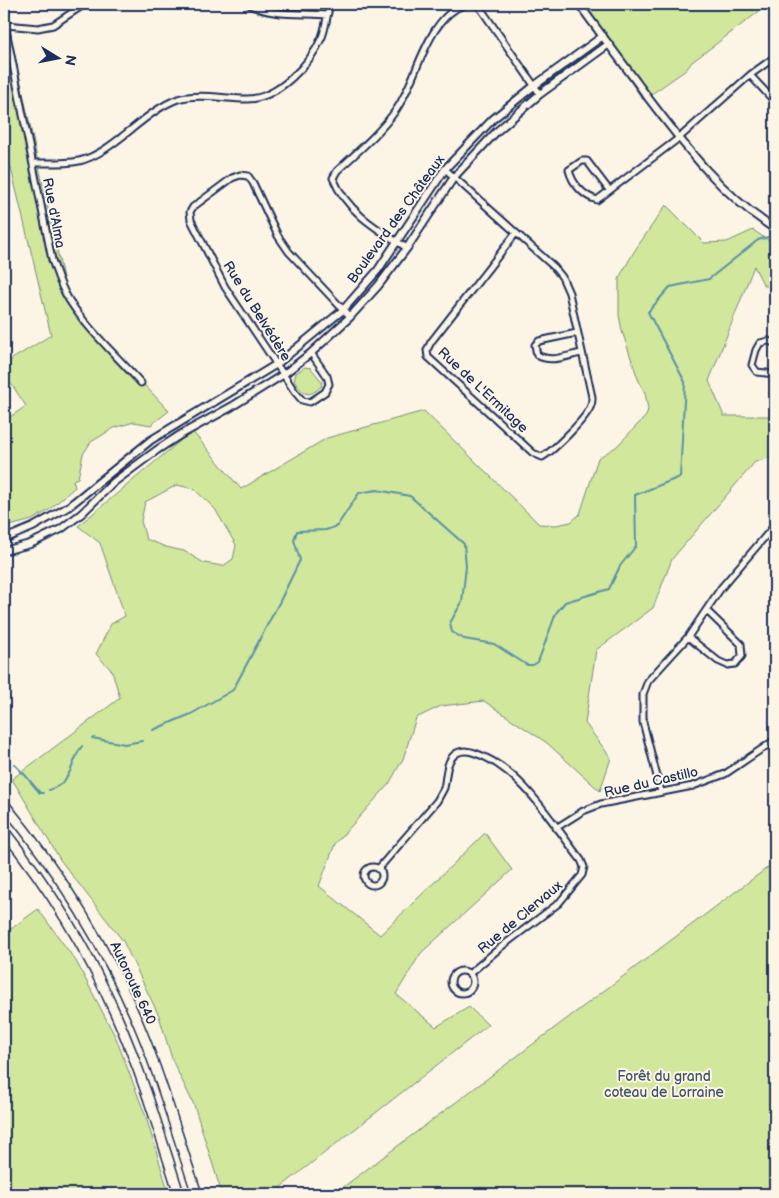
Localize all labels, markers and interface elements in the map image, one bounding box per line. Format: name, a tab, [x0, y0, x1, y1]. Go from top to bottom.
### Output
north arrow	[32, 32, 82, 82]
text: N	[61, 54, 80, 67]
street label: Boulevard des Châteaux	[344, 151, 449, 287]
street label: Rue d'Alma	[39, 176, 69, 250]
street label: Rue du Belvédère	[219, 258, 295, 364]
street label: Rue de L'Ermitage	[434, 344, 532, 436]
street label: Rue du Castillo	[602, 763, 700, 801]
street label: Rue de Clervaux	[474, 876, 566, 957]
street label: Autoroute 640	[106, 939, 160, 1027]
park label: Forêt du grand coteau de Lorraine	[604, 1068, 724, 1101]

